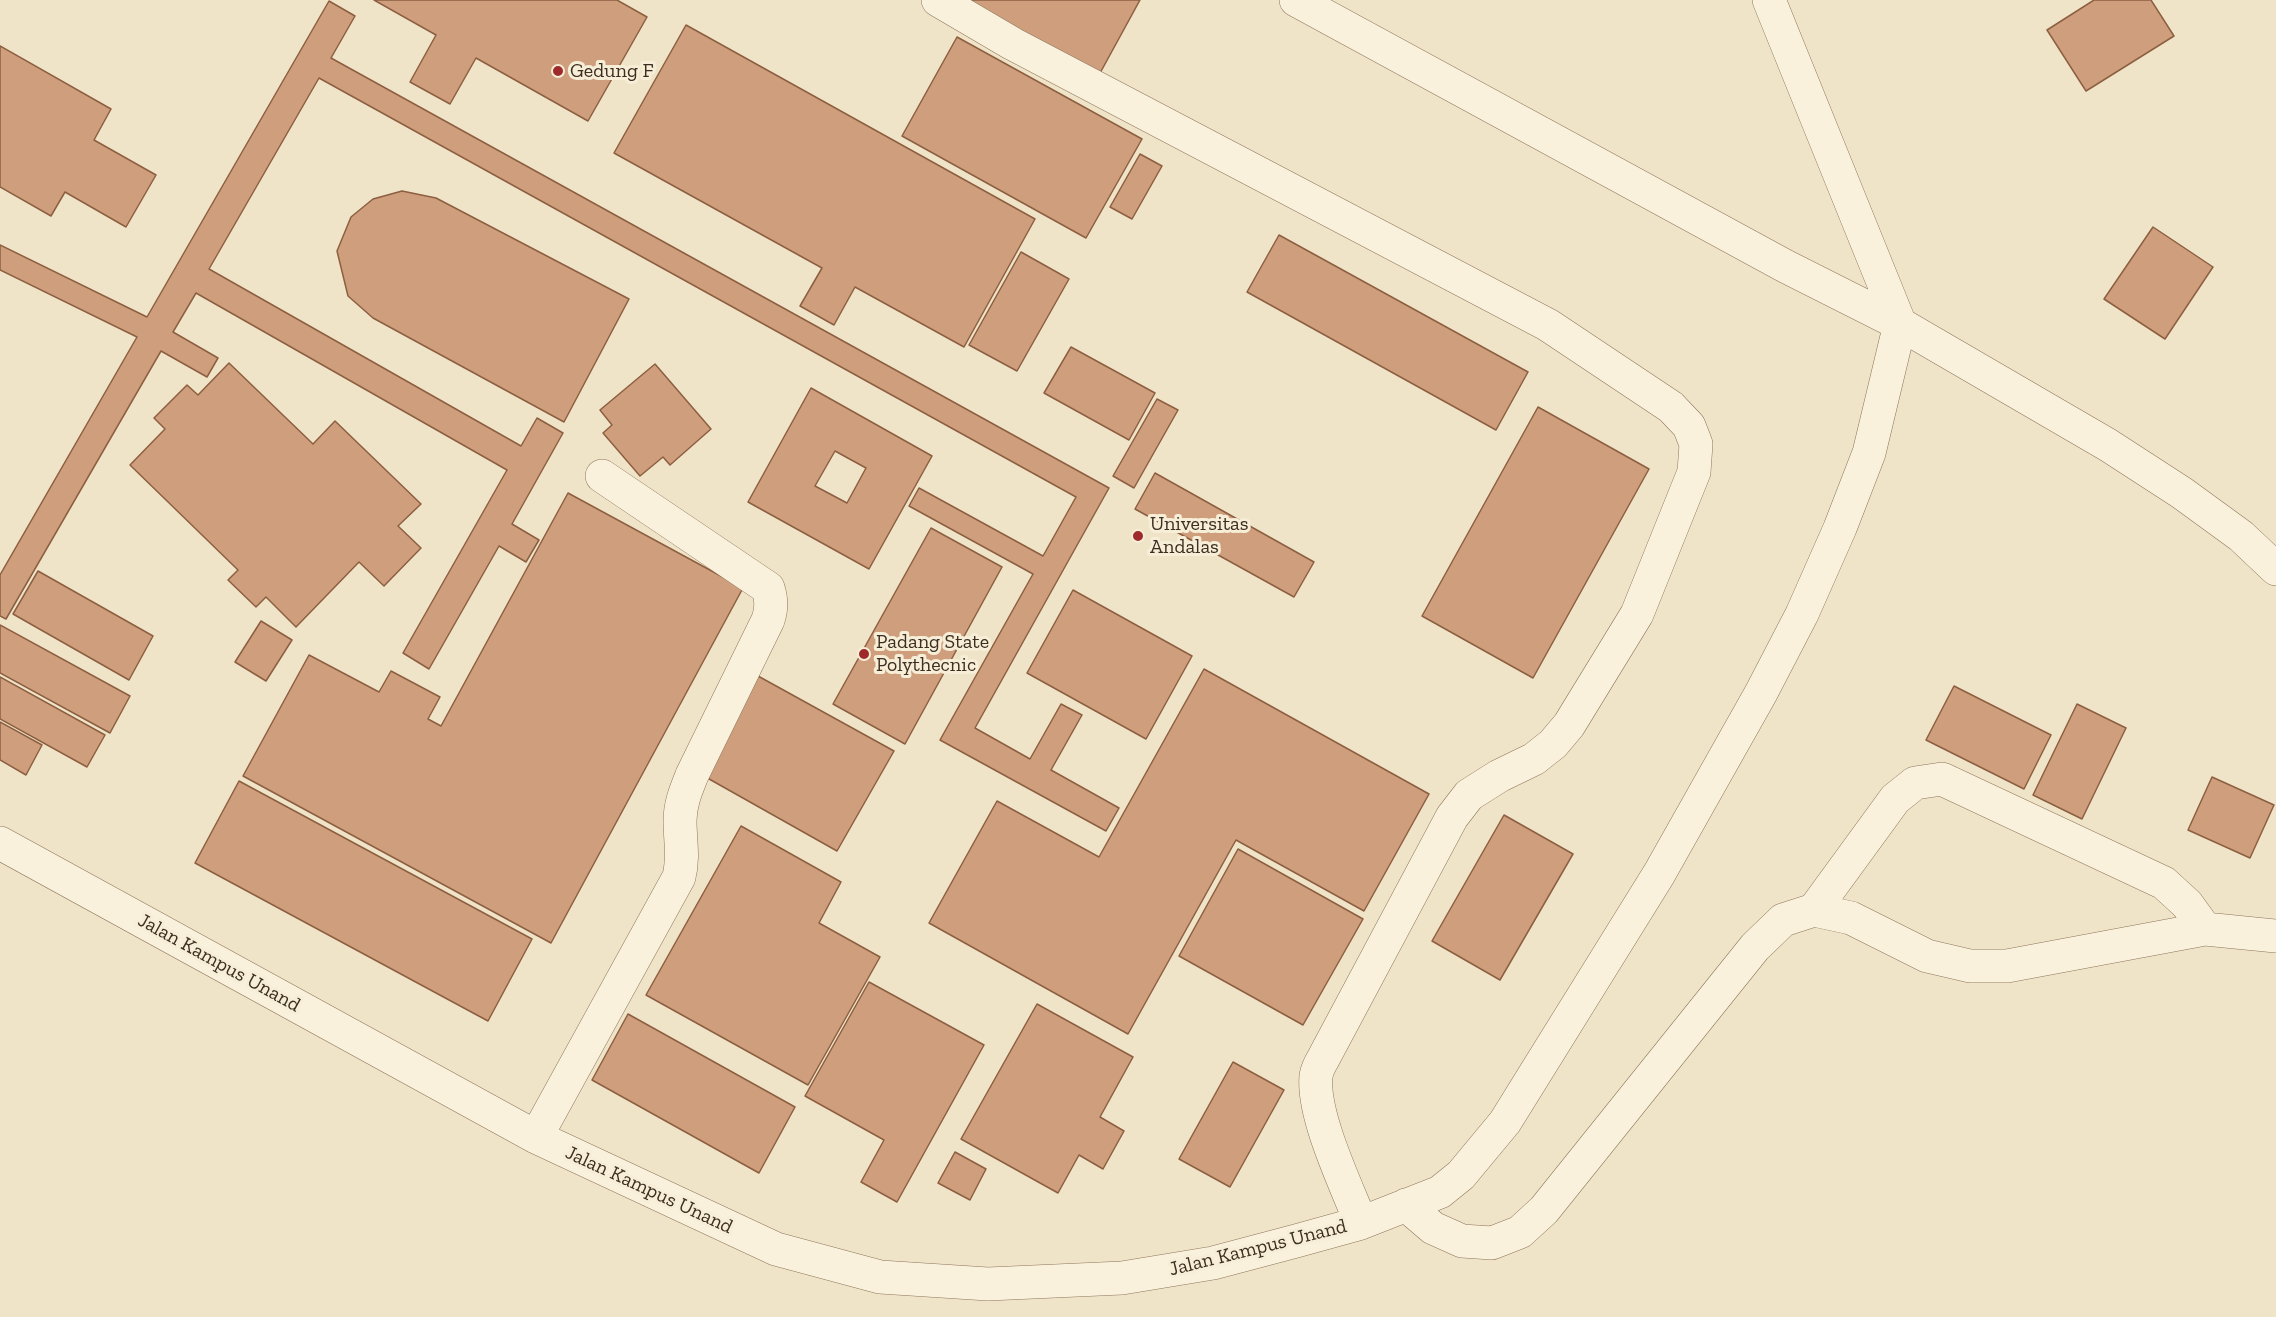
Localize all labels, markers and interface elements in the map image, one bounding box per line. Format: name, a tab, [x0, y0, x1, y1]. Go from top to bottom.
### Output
place label: Gedung F	[570, 59, 654, 83]
marker: Gedung F	[551, 64, 565, 78]
place label: Universitas Andalas	[1150, 512, 1249, 559]
marker: Universitas Andalas	[1131, 529, 1145, 543]
place label: Padang State Polythecnic	[876, 630, 989, 677]
marker: Padang State Polythecnic	[857, 647, 871, 661]
street label: Jalan Kampus Unand	[134, 908, 304, 1018]
street label: Jalan Kampus Unand	[561, 1141, 737, 1239]
street label: Jalan Kampus Unand	[1167, 1214, 1349, 1282]

